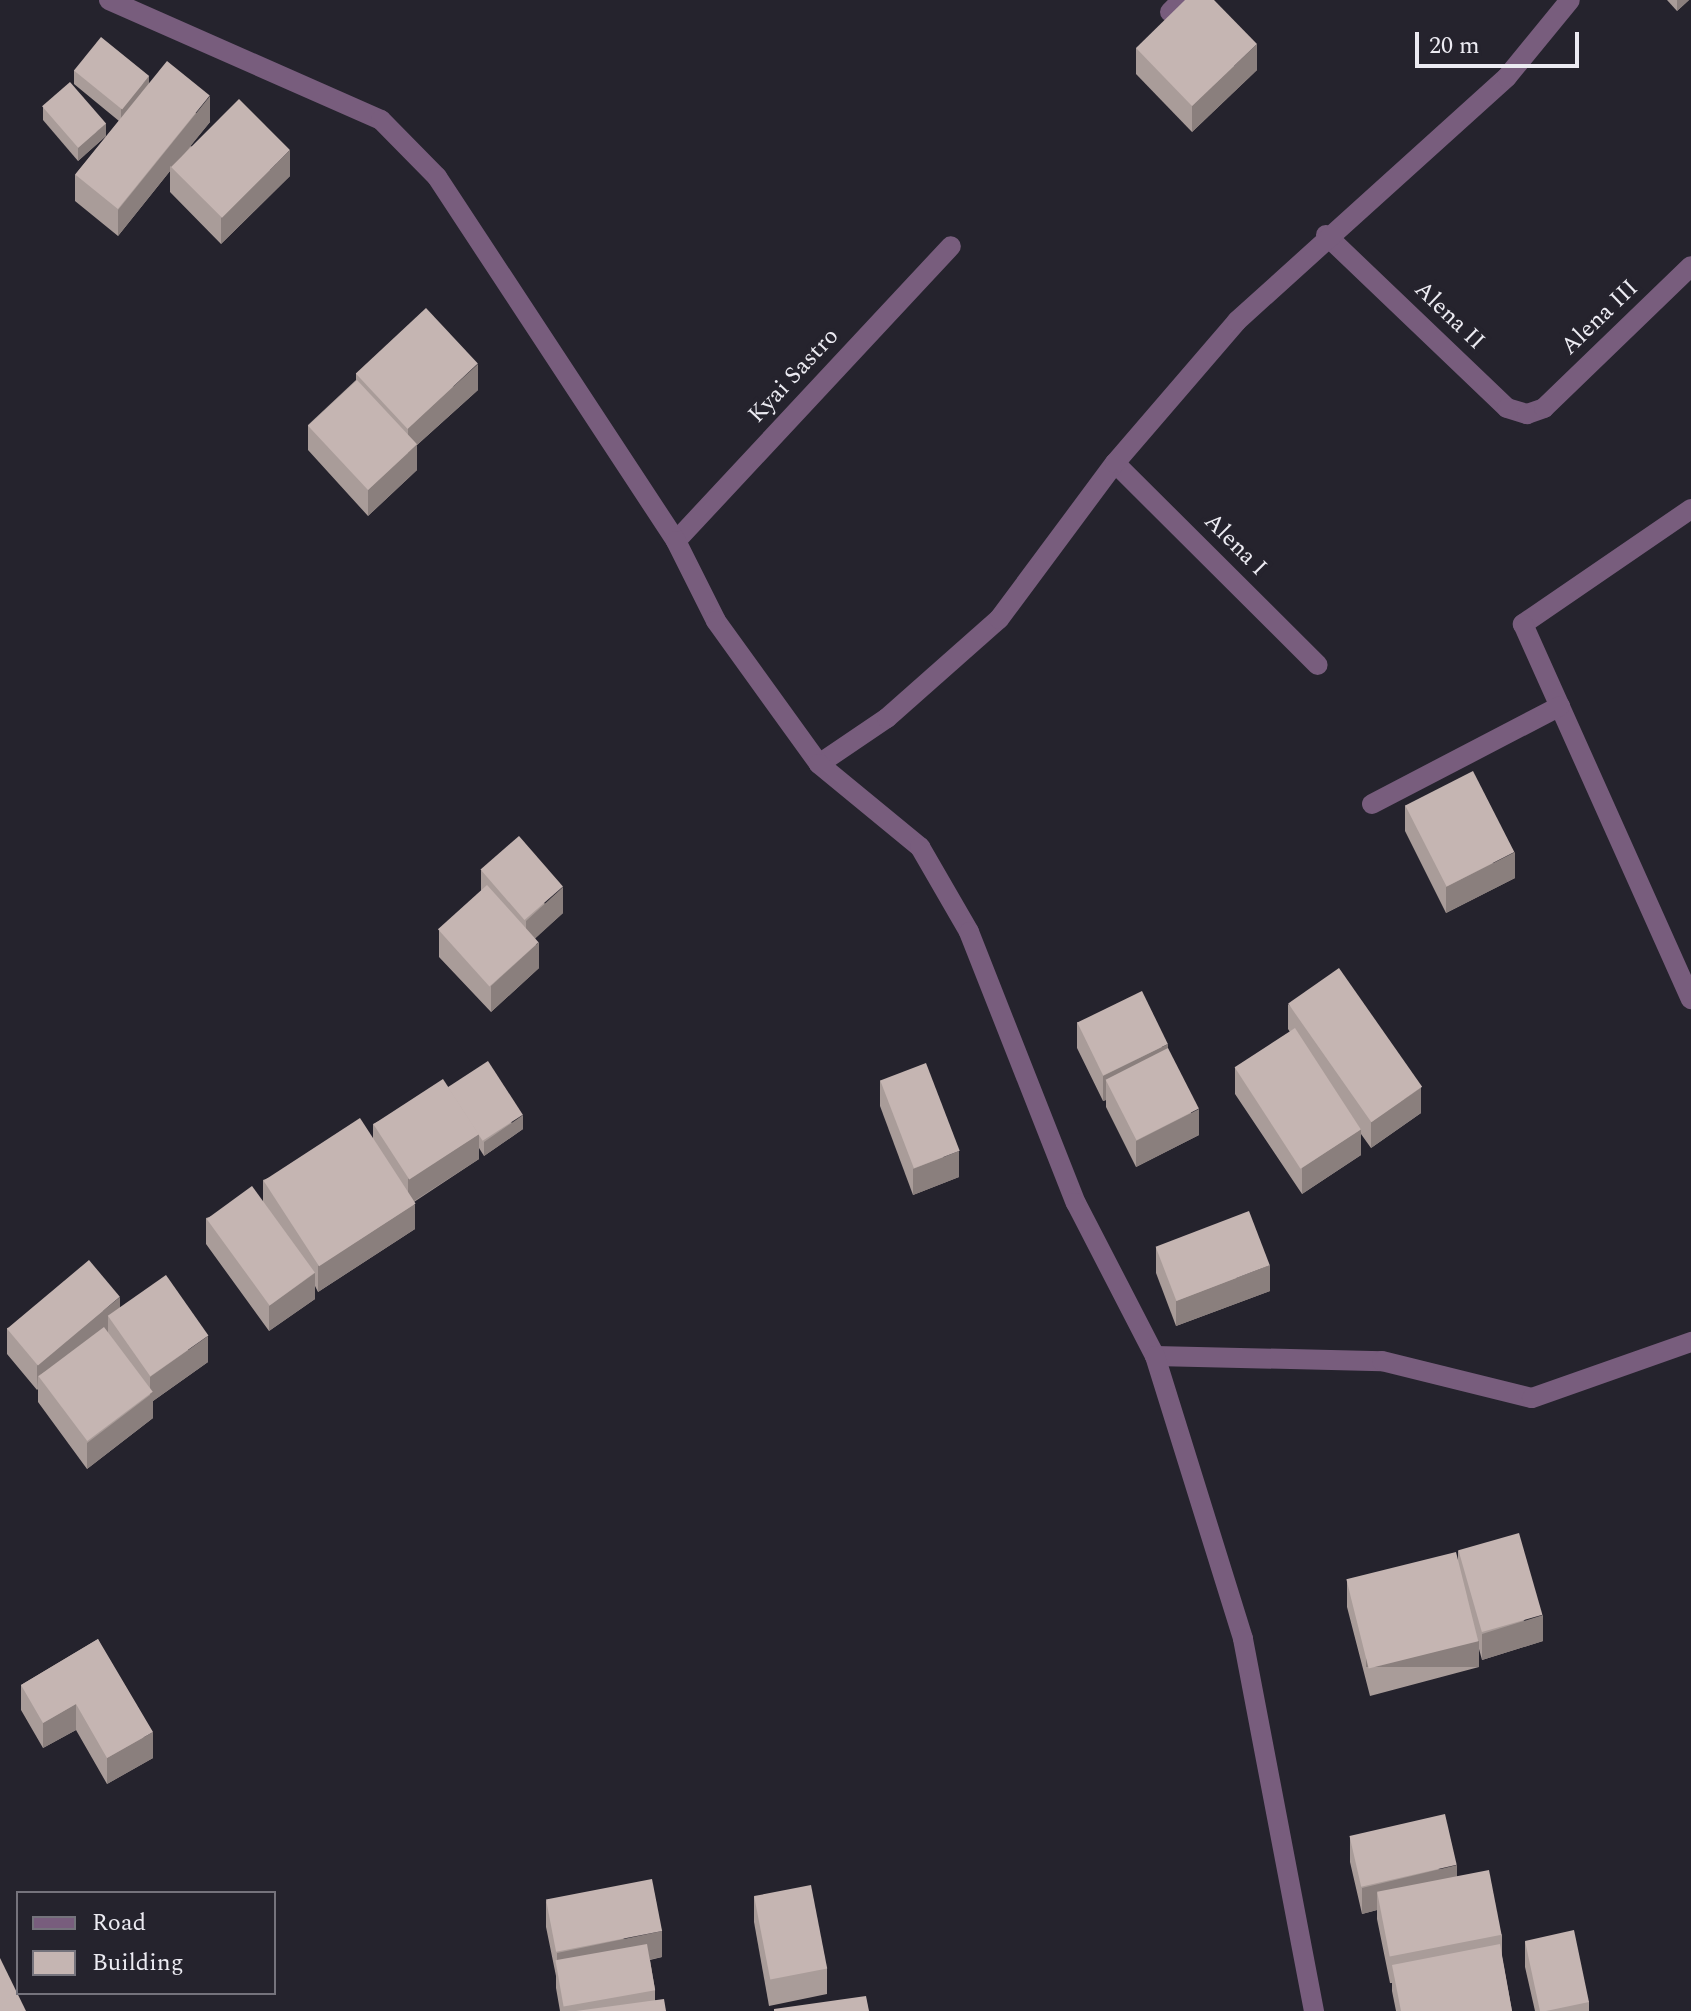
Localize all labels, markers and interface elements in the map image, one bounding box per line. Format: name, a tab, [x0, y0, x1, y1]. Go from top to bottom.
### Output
scale bar	[1419, 16, 1583, 66]
text: 20 m	[1429, 28, 1480, 64]
street label: Alena III	[1555, 274, 1645, 362]
street label: Alena II	[1408, 276, 1490, 356]
street label: Kyai Sastro	[743, 322, 845, 430]
street label: Alena I	[1197, 507, 1273, 583]
legend	[16, 1891, 276, 1995]
text: Road	[92, 1905, 146, 1941]
text: Building	[92, 1945, 184, 1981]

